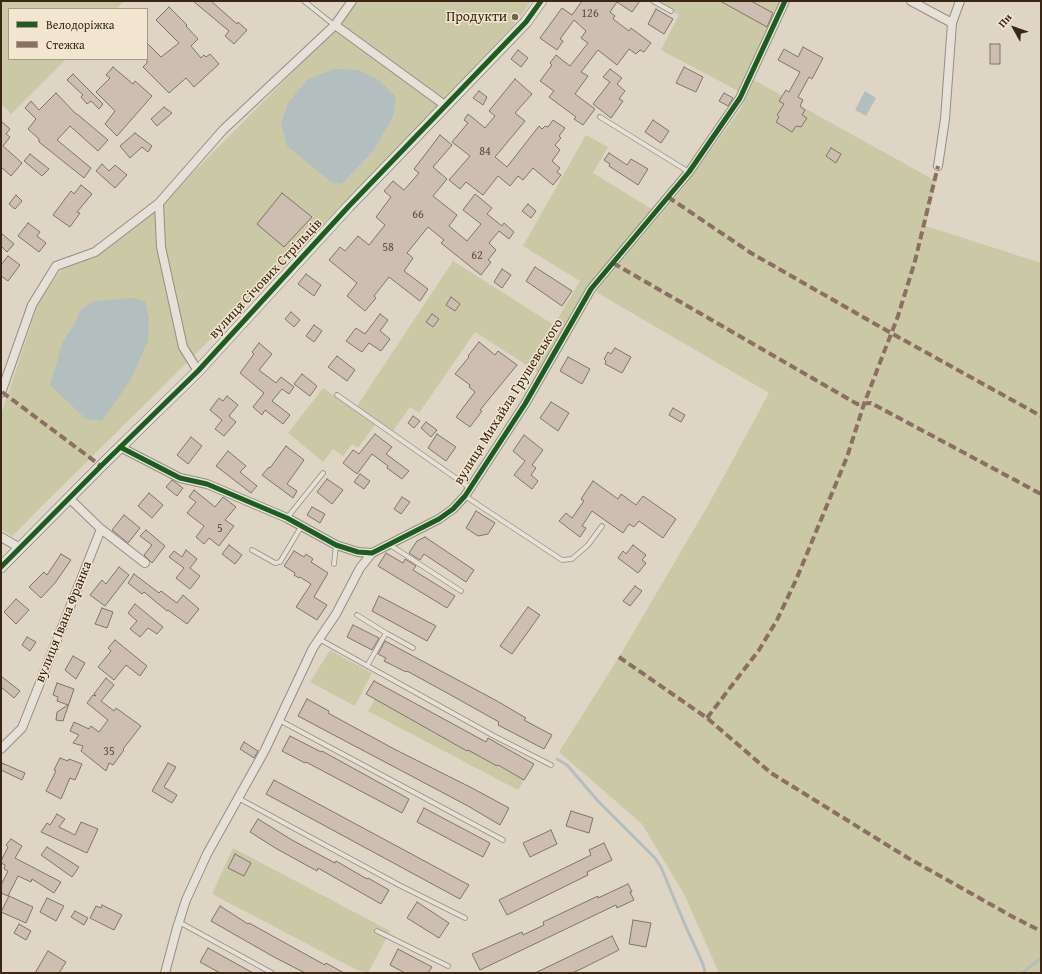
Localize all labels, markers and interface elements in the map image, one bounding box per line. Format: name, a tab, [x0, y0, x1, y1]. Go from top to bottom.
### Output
house number: 126	[581, 7, 599, 21]
legend	[8, 8, 148, 60]
north arrow	[994, 8, 1034, 48]
place label: Продукти	[446, 9, 507, 25]
text: Пн	[994, 10, 1015, 31]
marker: Продукти	[510, 12, 520, 22]
text: Велодоріжка	[46, 16, 114, 33]
text: Стежка	[46, 36, 85, 53]
house number: 84	[479, 145, 491, 159]
house number: 66	[412, 208, 424, 222]
street label: вулиця Січових Стрільців	[206, 215, 326, 343]
house number: 58	[382, 241, 394, 255]
house number: 62	[471, 249, 483, 263]
street label: вулиця Михайла Грушевського	[451, 316, 567, 488]
house number: 5	[217, 522, 223, 536]
street label: вулиця Івана Франка	[32, 559, 96, 685]
house number: 35	[103, 745, 115, 759]

